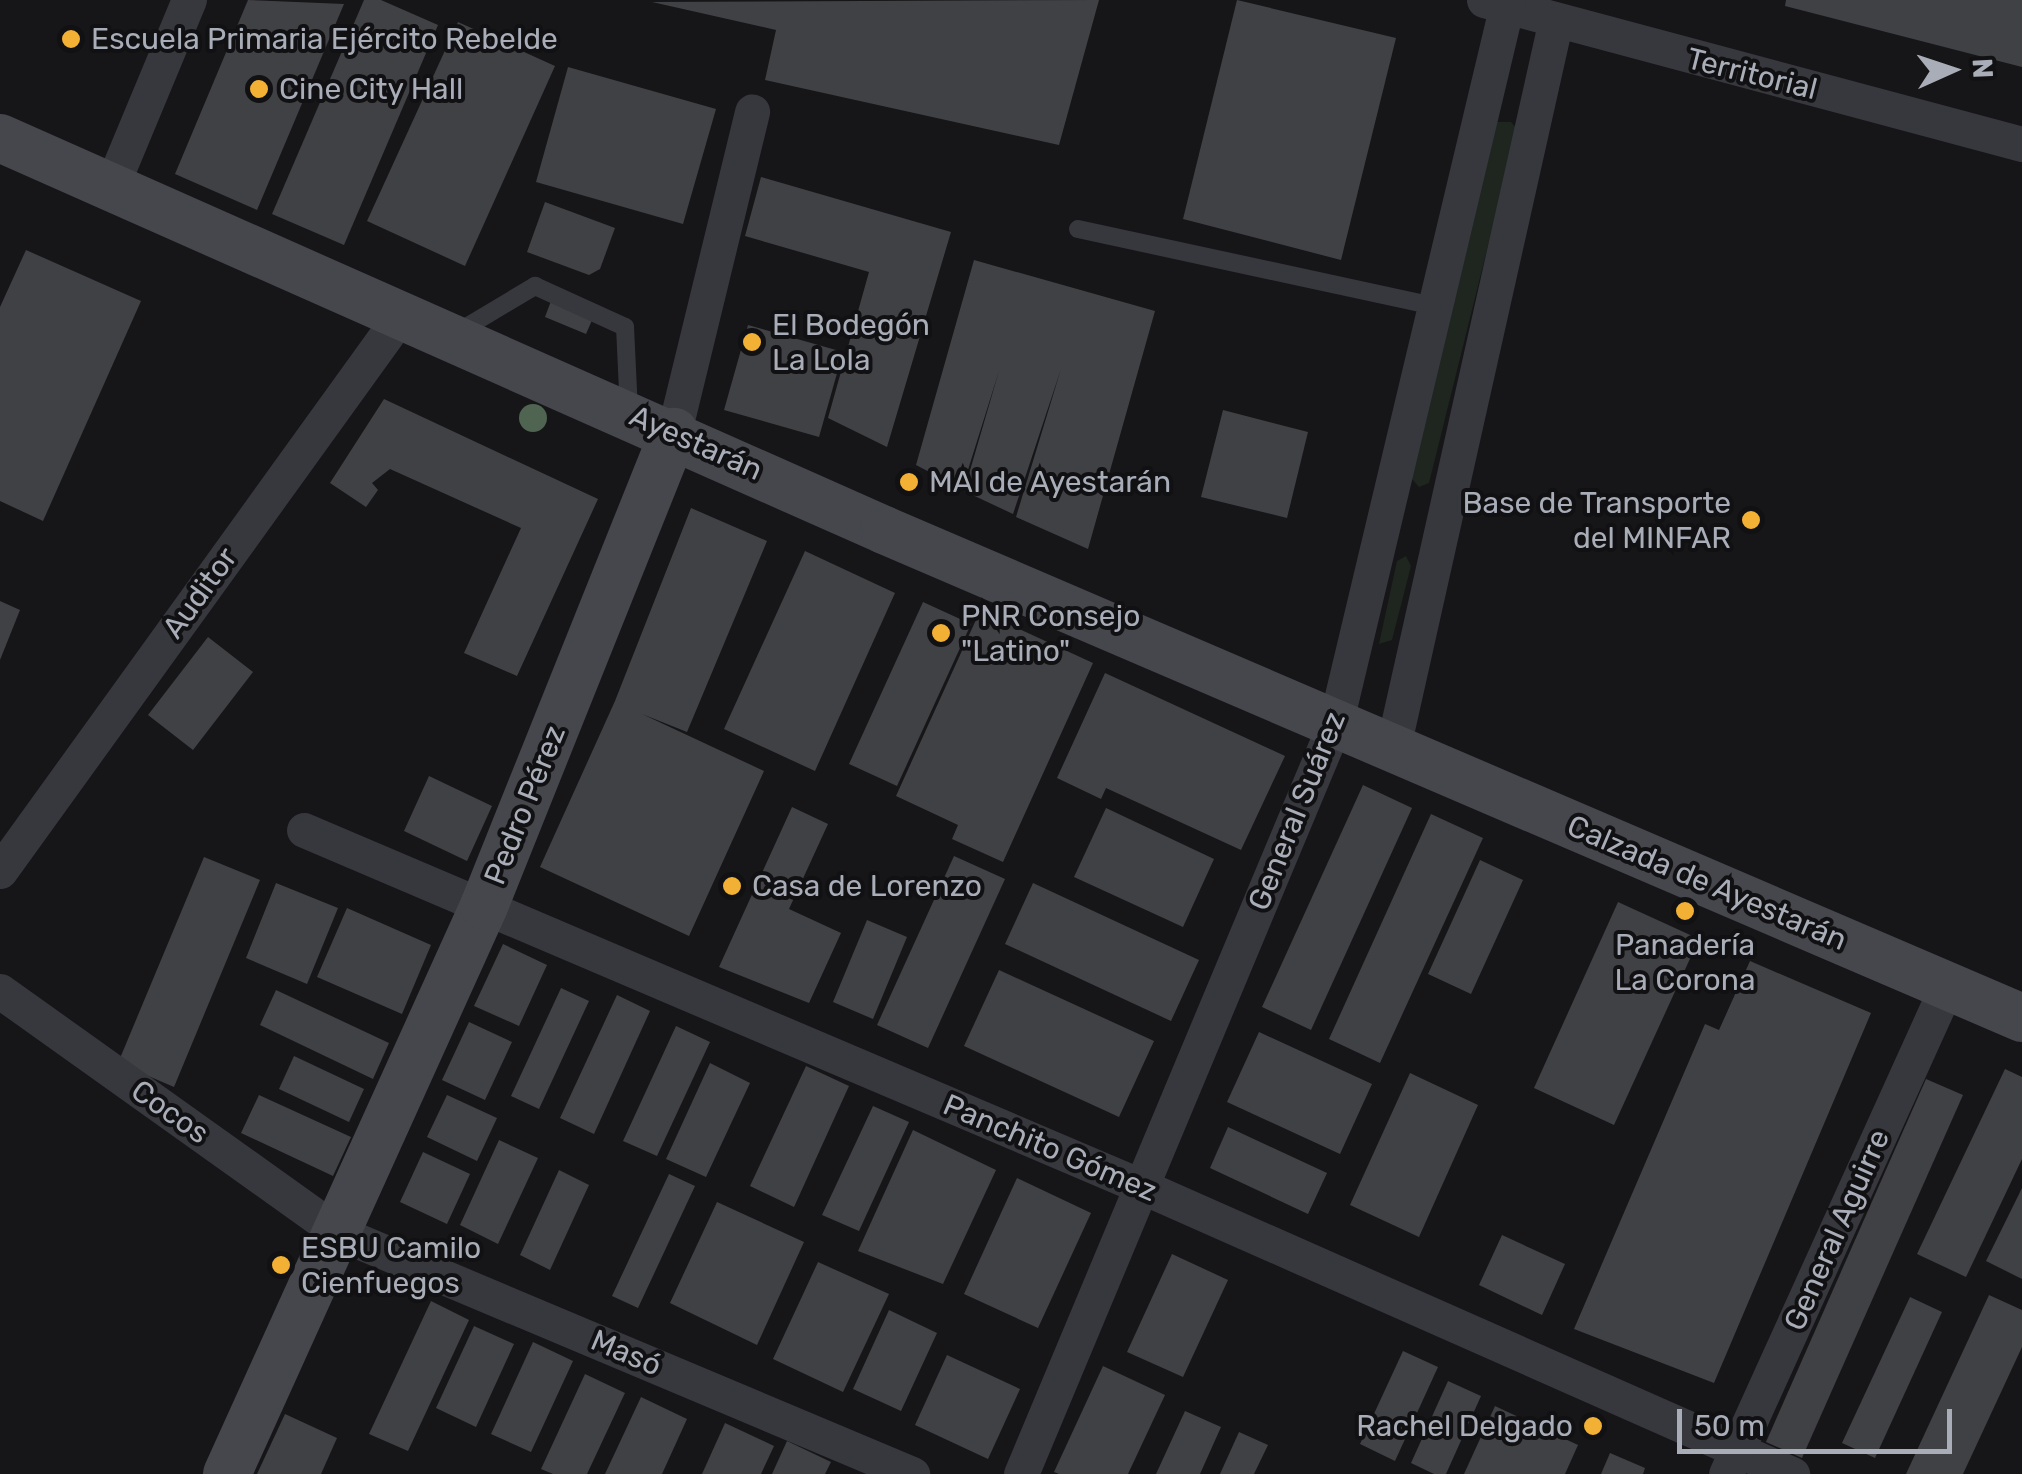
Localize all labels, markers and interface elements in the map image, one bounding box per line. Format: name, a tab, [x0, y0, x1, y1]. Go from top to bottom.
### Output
north arrow	[1902, 20, 2002, 120]
place label: Escuela Primaria Ejército Rebelde	[91, 21, 558, 57]
marker: Escuela Primaria Ejército Rebelde	[60, 28, 82, 50]
street label: Territorial	[1683, 40, 1821, 108]
text: N	[1965, 57, 1999, 79]
place label: Cine City Hall	[279, 71, 464, 107]
marker: Cine City Hall	[248, 78, 270, 100]
place label: El Bodegón La Lola	[772, 307, 930, 378]
marker: El Bodegón La Lola	[741, 331, 763, 353]
street label: Ayestarán	[624, 398, 768, 488]
place label: MAI de Ayestarán	[929, 464, 1172, 500]
marker: MAI de Ayestarán	[898, 471, 920, 493]
place label: Base de Transporte del MINFAR	[1462, 485, 1731, 556]
marker: Base de Transporte del MINFAR	[1740, 509, 1762, 531]
street label: Auditor	[155, 541, 245, 645]
place label: PNR Consejo "Latino"	[961, 598, 1140, 668]
marker: PNR Consejo "Latino"	[930, 622, 952, 644]
street label: General Suárez	[1241, 706, 1353, 916]
street label: Pedro Pérez	[477, 720, 573, 890]
street label: Calzada de Ayestarán	[1562, 808, 1852, 958]
place label: Casa de Lorenzo	[752, 868, 982, 904]
marker: Casa de Lorenzo	[721, 875, 743, 897]
marker: Panadería La Corona	[1674, 900, 1696, 922]
place label: Panadería La Corona	[1614, 927, 1756, 998]
street label: Cocos	[124, 1073, 216, 1151]
street label: Panchito Gómez	[938, 1087, 1162, 1209]
street label: General Aguirre	[1776, 1124, 1898, 1336]
place label: ESBU Camilo Cienfuegos	[301, 1230, 481, 1300]
marker: ESBU Camilo Cienfuegos	[270, 1254, 292, 1276]
street label: Masó	[585, 1322, 667, 1384]
scale bar	[1682, 1389, 1957, 1451]
place label: Rachel Delgado	[1356, 1408, 1573, 1444]
text: 50 m	[1694, 1408, 1765, 1444]
marker: Rachel Delgado	[1582, 1415, 1604, 1437]

